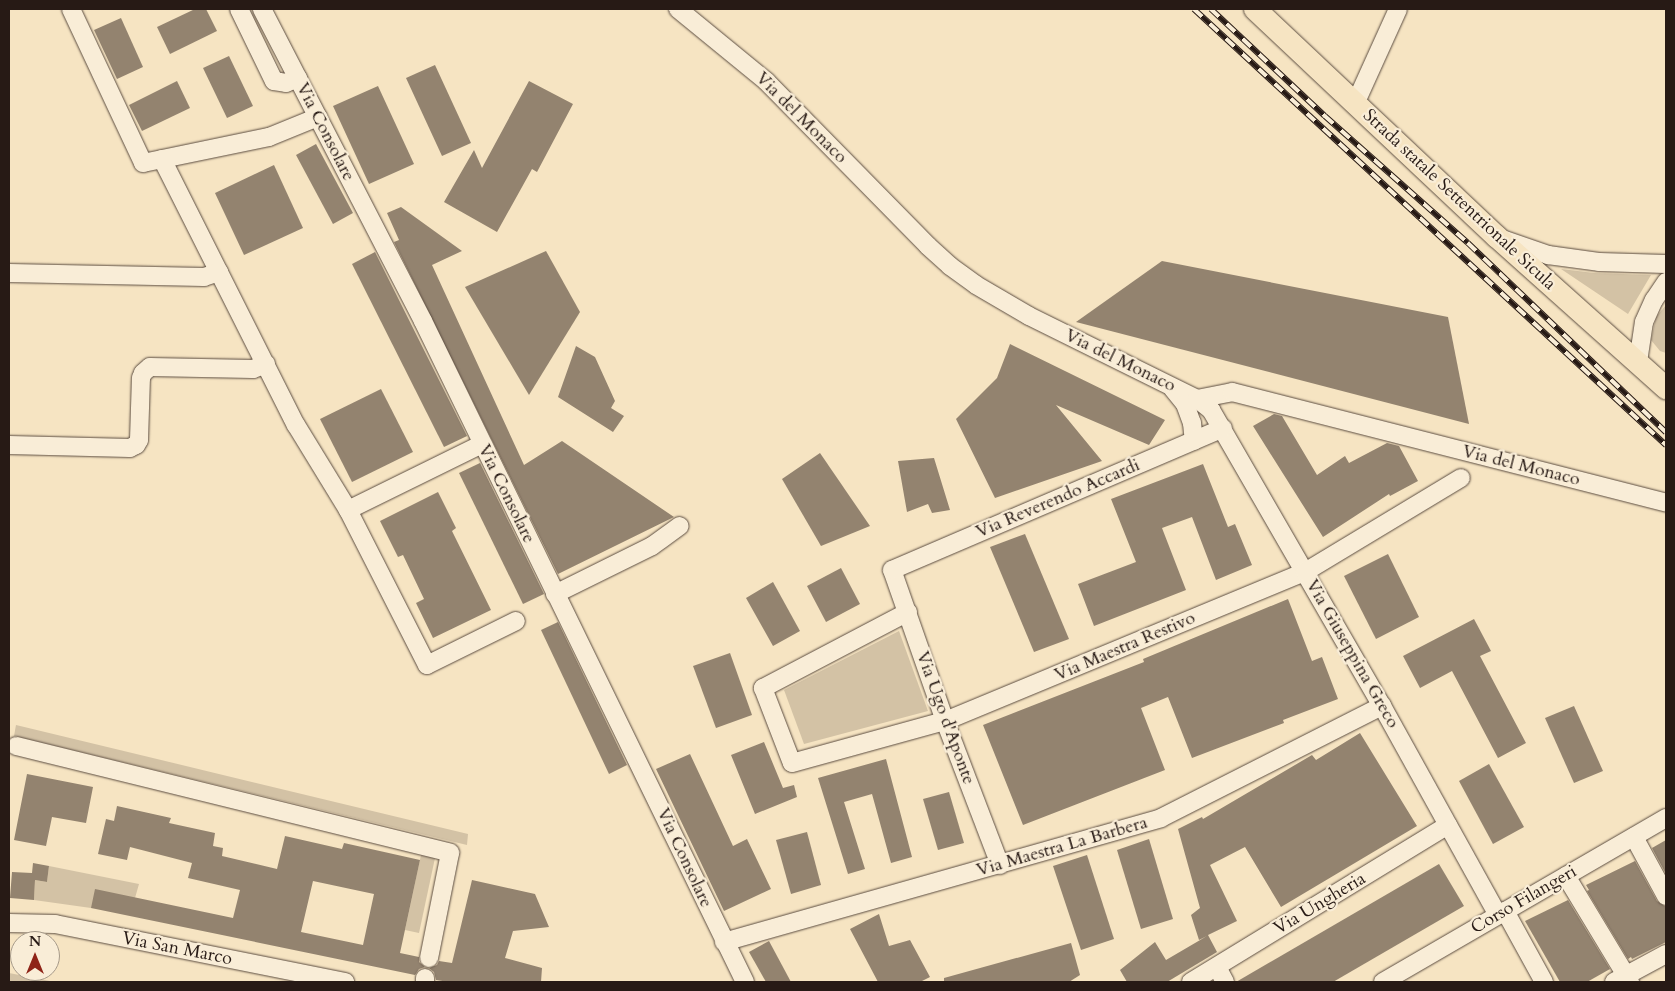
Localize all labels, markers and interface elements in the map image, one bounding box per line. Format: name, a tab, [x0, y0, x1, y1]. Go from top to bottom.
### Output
street label: Via del Monaco	[751, 68, 851, 168]
street label: Via Consolare	[291, 79, 359, 185]
street label: Strada statale Settentrionale Sicula	[1358, 105, 1560, 295]
street label: Via del Monaco	[1061, 325, 1179, 397]
street label: Via Consolare	[473, 441, 539, 547]
street label: Via del Monaco	[1460, 441, 1582, 491]
street label: Via Reverendo Accardi	[973, 455, 1143, 543]
street label: Via Giuseppina Greco	[1301, 576, 1403, 732]
street label: Via Maestra Restivo	[1051, 608, 1199, 686]
street label: Via Ugo d'Aponte	[911, 648, 979, 788]
street label: Via Consolare	[652, 805, 716, 911]
street label: Via Maestra La Barbera	[974, 812, 1150, 882]
street label: Corso Filangeri	[1467, 861, 1581, 939]
street label: Via Ungheria	[1270, 868, 1370, 940]
street label: Via San Marco	[120, 928, 234, 970]
north arrow	[10, 931, 60, 981]
text: N	[29, 932, 41, 951]

